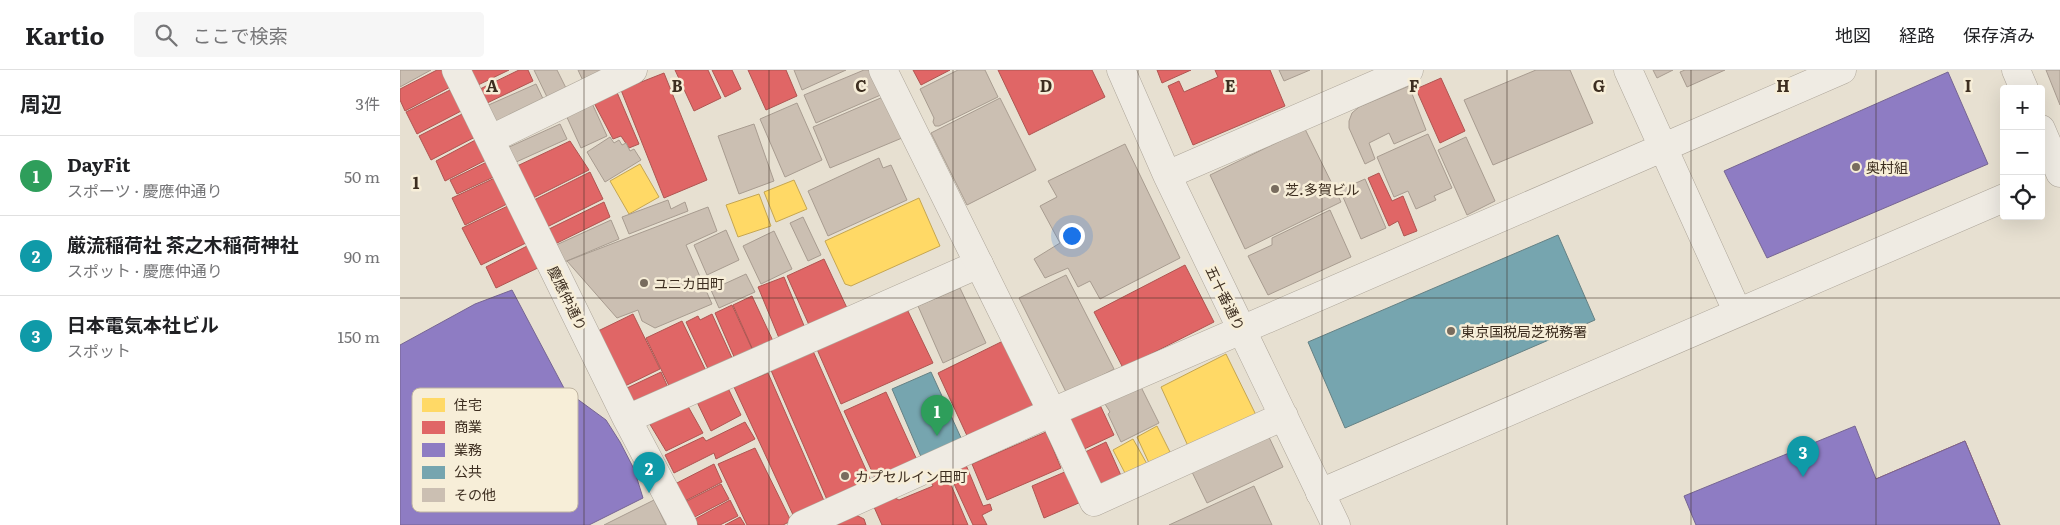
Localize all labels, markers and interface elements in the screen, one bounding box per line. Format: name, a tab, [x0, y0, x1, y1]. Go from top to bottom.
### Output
search box	[134, 12, 484, 57]
text: Kartio	[25, 17, 104, 52]
icon: search	[152, 21, 180, 49]
text: ここで検索	[192, 21, 287, 49]
text: 地図	[1835, 21, 1871, 48]
text: 経路	[1899, 21, 1935, 48]
text: 保存済み	[1963, 21, 2035, 48]
text: A	[486, 73, 498, 97]
text: B	[671, 73, 683, 97]
text: C	[855, 73, 867, 97]
text: D	[1040, 73, 1052, 97]
text: E	[1225, 73, 1236, 97]
text: F	[1409, 73, 1419, 97]
text: G	[1593, 73, 1605, 97]
text: H	[1776, 73, 1790, 97]
text: I	[1965, 73, 1971, 97]
map controls	[2000, 85, 2045, 220]
button: +	[2000, 85, 2045, 130]
text: 周辺	[20, 87, 62, 118]
text: 3件	[355, 91, 380, 115]
button: −	[2000, 130, 2045, 175]
text: DayFit	[67, 150, 130, 178]
place label: 奥村組	[1866, 157, 1908, 177]
marker: 奥村組	[1850, 161, 1862, 173]
text: 1	[33, 164, 39, 188]
text: 50 m	[344, 164, 380, 188]
text: 1	[413, 170, 420, 194]
button: locate	[2000, 175, 2045, 220]
text: スポーツ · 慶應仲通り	[67, 178, 222, 202]
place label: 芝.多賀ビル	[1285, 179, 1360, 199]
marker: 芝.多賀ビル	[1269, 183, 1281, 195]
your location	[1059, 223, 1085, 249]
text: 厳流稲荷社 茶之木稲荷神社	[67, 230, 299, 258]
text: 2	[32, 244, 40, 268]
text: 90 m	[344, 244, 380, 268]
text: スポット · 慶應仲通り	[67, 258, 223, 282]
street label: 慶應仲通り	[544, 262, 592, 334]
street label: 五十番通り	[1202, 262, 1250, 334]
place label: ユニカ田町	[654, 273, 724, 293]
marker: ユニカ田町	[638, 277, 650, 289]
text: 日本電気本社ビル	[67, 310, 219, 338]
place label: 東京国税局芝税務署	[1461, 321, 1587, 341]
text: 3	[32, 324, 40, 348]
text: 150 m	[337, 324, 380, 348]
marker: 東京国税局芝税務署	[1445, 325, 1457, 337]
text: スポット	[67, 338, 131, 362]
legend	[412, 388, 578, 512]
text: 住宅	[454, 394, 482, 414]
pin: 1	[921, 395, 953, 436]
text: 商業	[454, 416, 482, 436]
pin: 3	[1787, 436, 1819, 477]
text: 業務	[454, 439, 482, 459]
pin: 2	[633, 452, 665, 493]
text: 公共	[454, 461, 482, 481]
place label: カプセルイン田町	[855, 466, 967, 486]
marker: カプセルイン田町	[839, 470, 851, 482]
text: その他	[454, 484, 496, 504]

